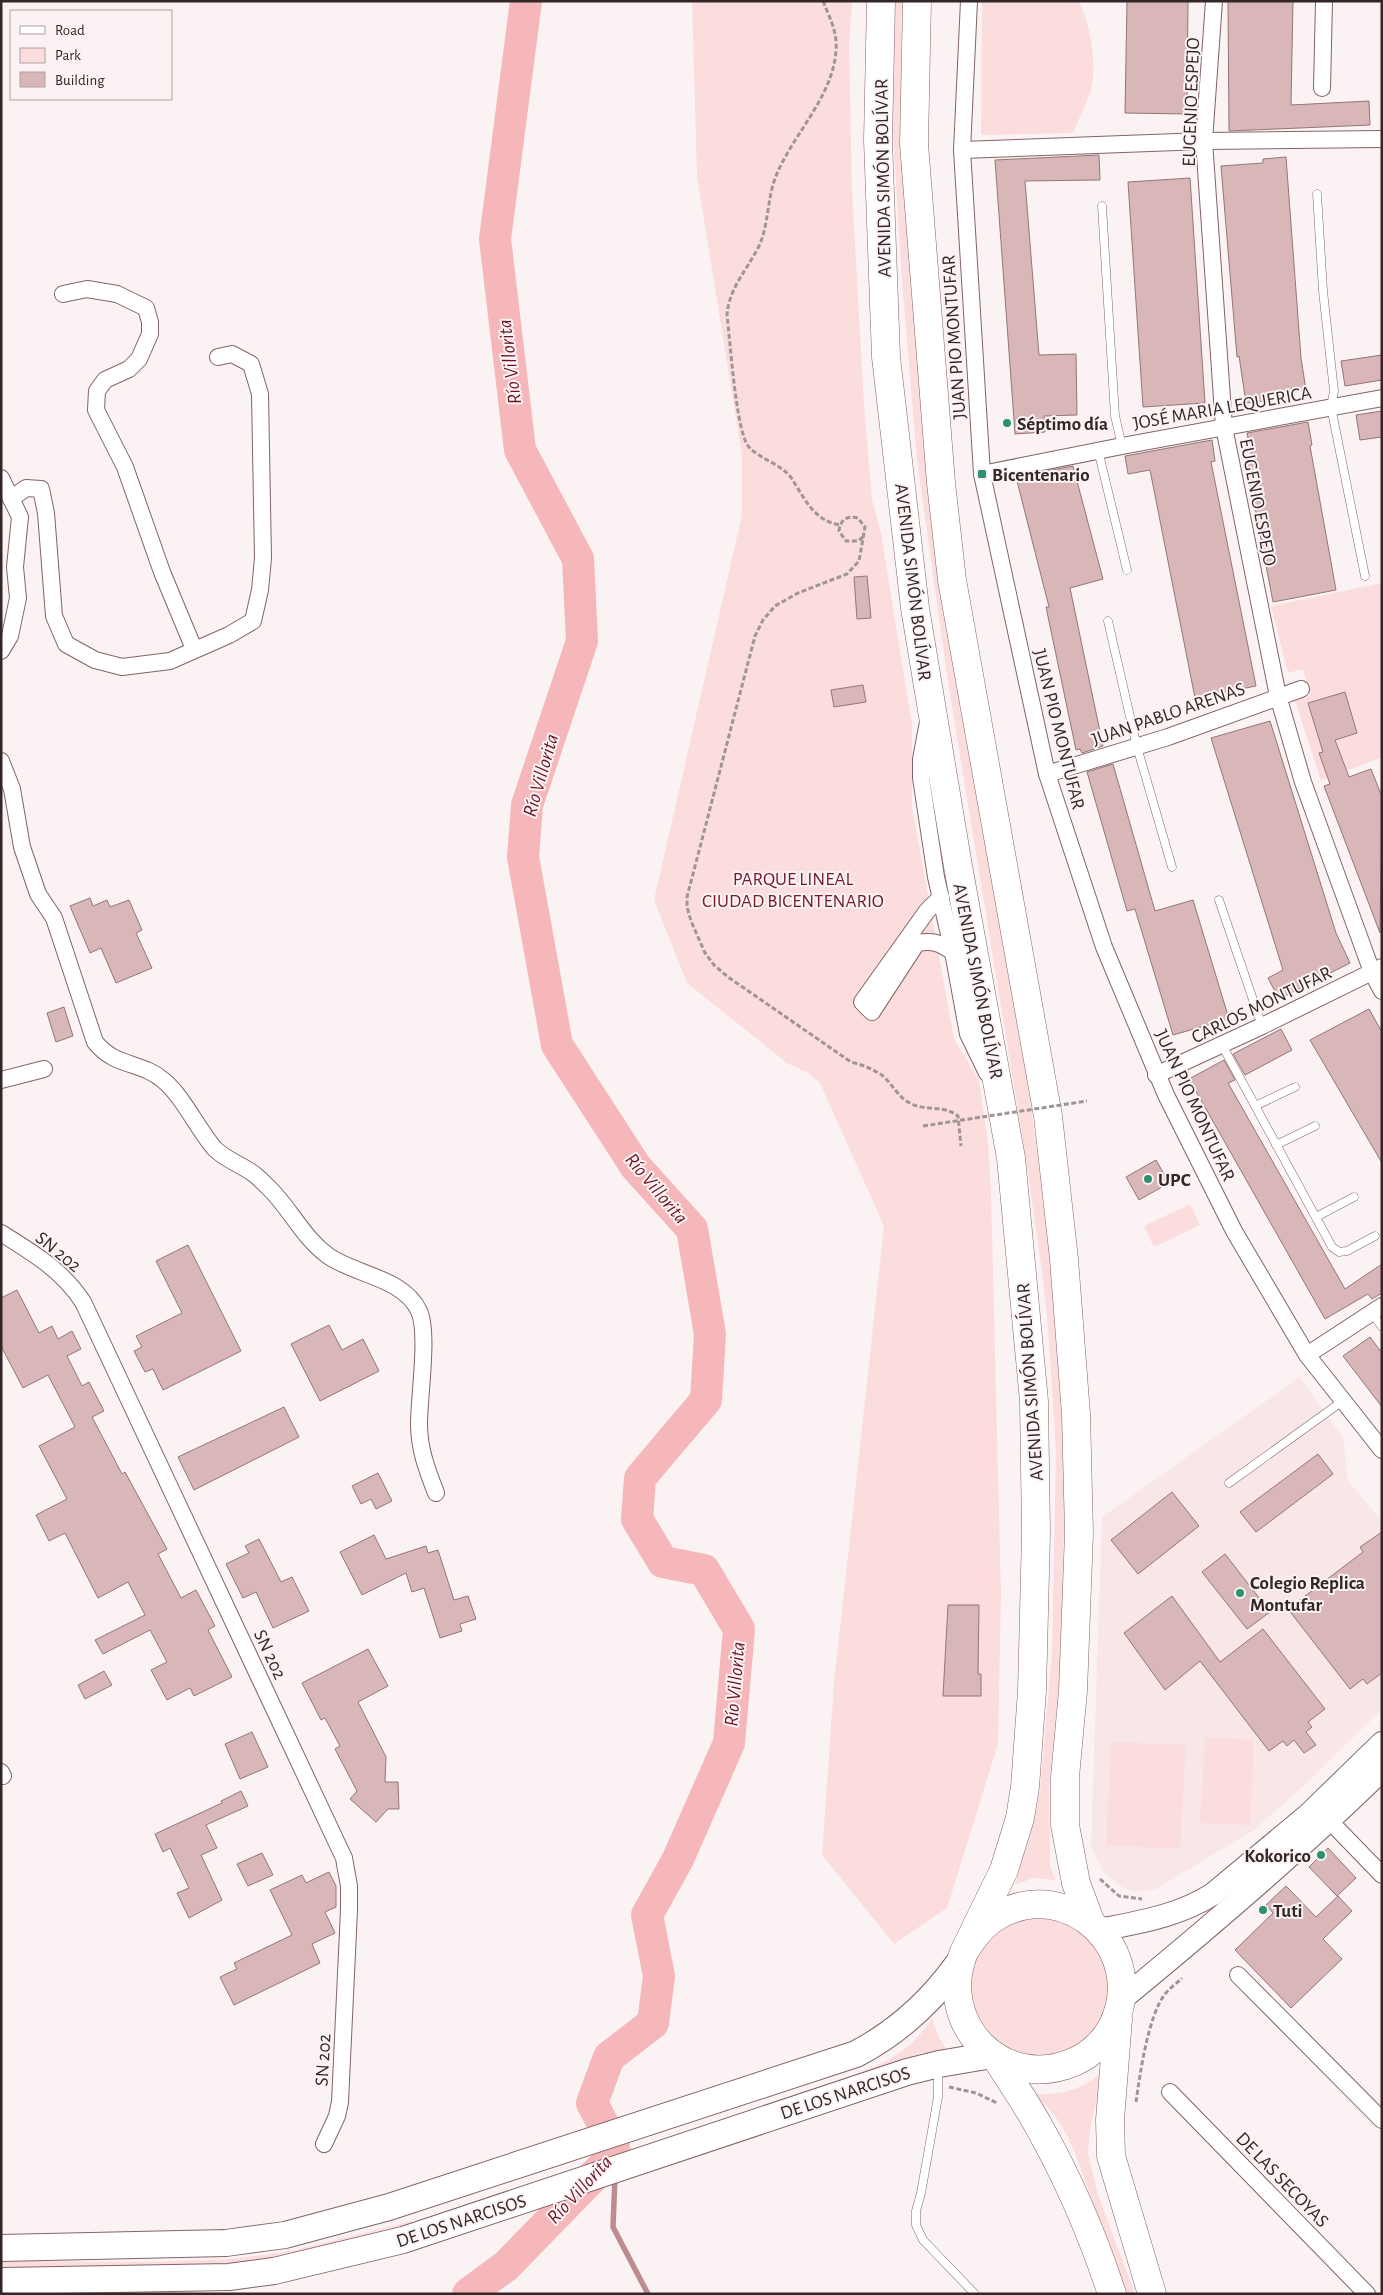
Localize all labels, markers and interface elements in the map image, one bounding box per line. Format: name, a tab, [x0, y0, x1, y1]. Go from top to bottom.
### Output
legend	[10, 10, 172, 100]
text: Road	[55, 23, 85, 38]
street label: EUGENIO ESPEJO	[1180, 37, 1203, 167]
text: Park	[55, 48, 81, 63]
text: Building	[55, 73, 105, 88]
street label: AVENIDA SIMÓN BOLÍVAR	[870, 79, 895, 277]
street label: JUAN PIO MONTUFAR	[939, 254, 970, 420]
water label: Río Villorita	[495, 318, 525, 405]
street label: JOSÉ MARIA LEQUERICA	[1131, 381, 1313, 434]
place label: Séptimo día	[1017, 415, 1108, 434]
marker: Séptimo día	[1001, 417, 1013, 429]
street label: EUGENIO ESPEJO	[1236, 437, 1279, 568]
place label: Bicentenario	[992, 466, 1090, 485]
marker: Bicentenario	[976, 468, 988, 480]
street label: AVENIDA SIMÓN BOLÍVAR	[891, 482, 936, 682]
street label: JUAN PIO MONTUFAR	[1029, 647, 1088, 812]
street label: JUAN PABLO ARENAS	[1089, 679, 1248, 750]
water label: Río Villorita	[520, 732, 562, 819]
park label: PARQUE LINEAL CIUDAD BICENTENARIO	[702, 870, 884, 911]
street label: AVENIDA SIMÓN BOLÍVAR	[949, 882, 1008, 1081]
street label: CARLOS MONTUFAR	[1189, 963, 1335, 1047]
street label: JUAN PIO MONTUFAR	[1151, 1027, 1238, 1184]
water label: Río Villorita	[621, 1150, 691, 1228]
place label: UPC	[1158, 1171, 1191, 1190]
marker: UPC	[1142, 1173, 1154, 1185]
street label: SN 202	[32, 1228, 85, 1276]
street label: AVENIDA SIMÓN BOLÍVAR	[1012, 1282, 1047, 1482]
place label: Colegio Replica Montufar	[1250, 1574, 1365, 1615]
marker: Colegio Replica Montufar	[1234, 1587, 1246, 1599]
street label: SN 202	[250, 1627, 289, 1683]
water label: Río Villorita	[721, 1641, 749, 1727]
place label: Kokorico	[1244, 1847, 1311, 1866]
marker: Kokorico	[1315, 1849, 1327, 1861]
place label: Tuti	[1273, 1902, 1303, 1921]
marker: Tuti	[1257, 1904, 1269, 1916]
street label: SN 202	[313, 2033, 334, 2087]
street label: DE LOS NARCISOS	[778, 2063, 913, 2123]
street label: DE LAS SECOYAS	[1232, 2129, 1332, 2231]
water label: Río Villorita	[543, 2152, 616, 2228]
street label: DE LOS NARCISOS	[394, 2191, 529, 2251]

